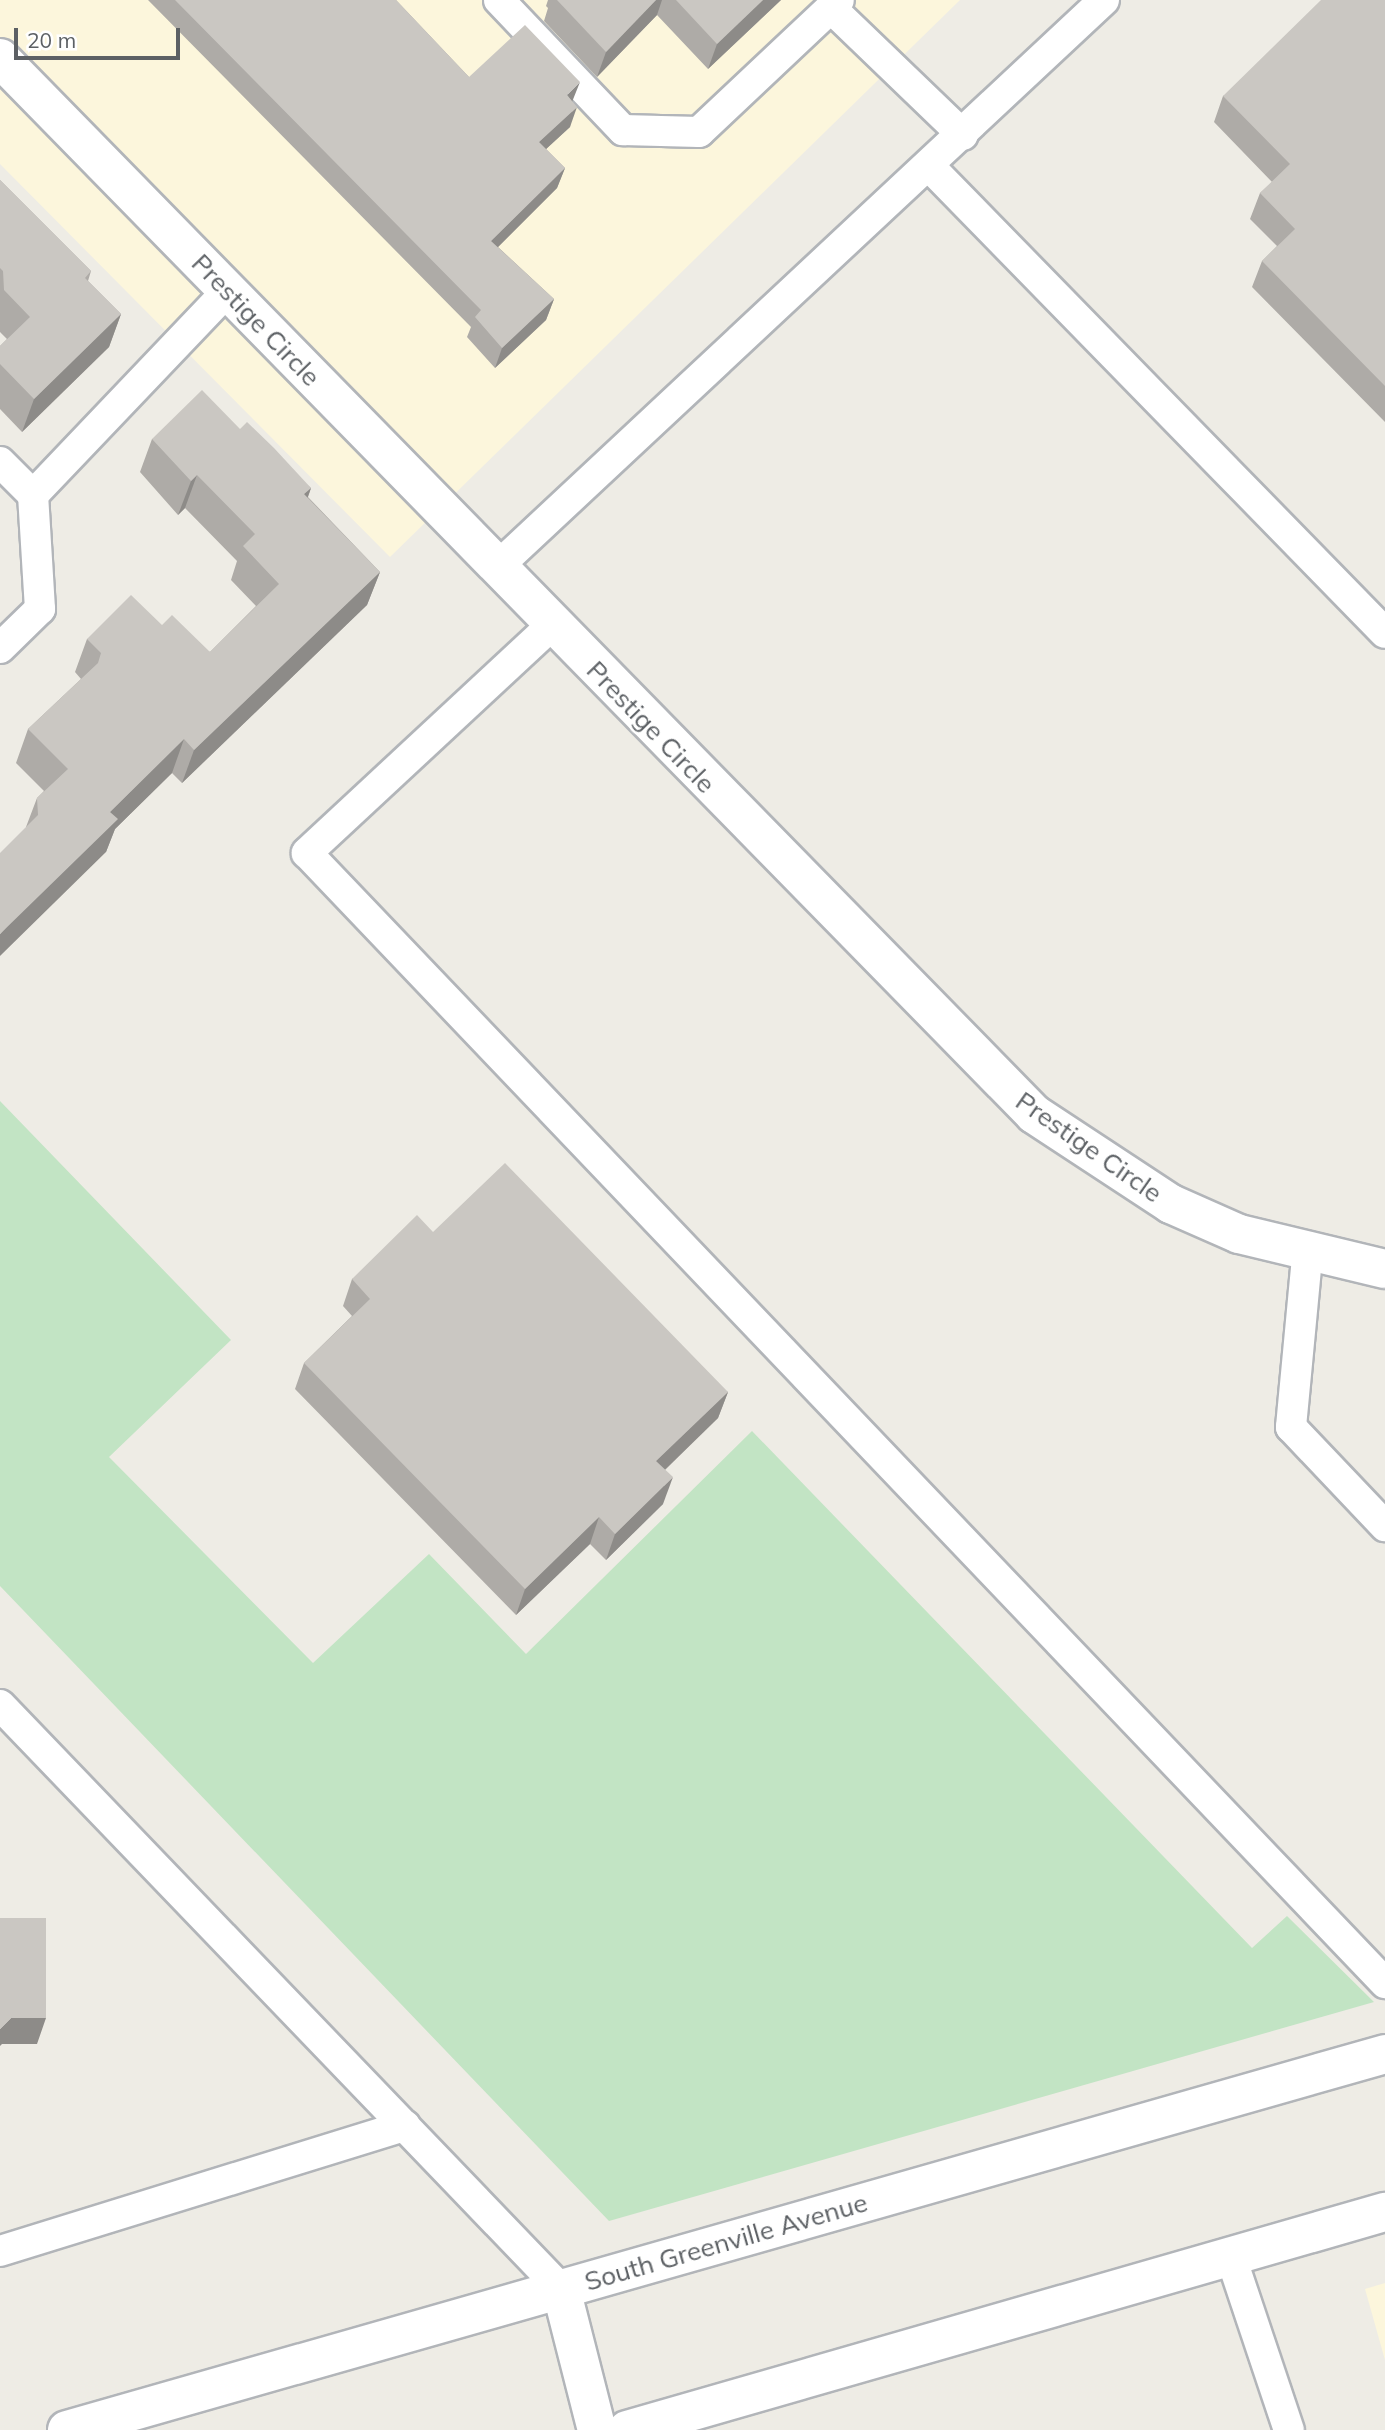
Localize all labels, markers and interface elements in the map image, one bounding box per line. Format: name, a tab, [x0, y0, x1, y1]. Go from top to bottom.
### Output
scale bar	[18, 14, 184, 58]
text: 20 m	[27, 27, 76, 53]
street label: Prestige Circle	[185, 248, 327, 392]
street label: Prestige Circle	[580, 655, 722, 799]
street label: Prestige Circle	[1010, 1085, 1168, 1209]
street label: South Greenville Avenue	[581, 2187, 871, 2297]

